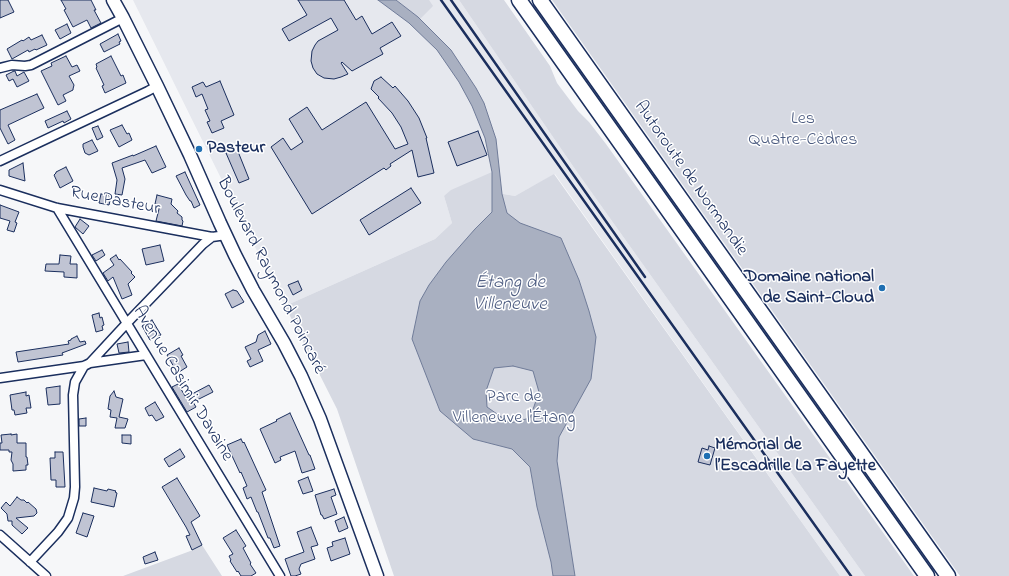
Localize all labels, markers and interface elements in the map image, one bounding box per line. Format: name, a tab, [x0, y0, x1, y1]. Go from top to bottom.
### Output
street label: Autoroute de Normandie	[628, 97, 752, 261]
park label: Les Quatre-Cèdres	[749, 109, 857, 152]
place label: Pasteur	[207, 138, 265, 160]
marker: Pasteur	[194, 144, 204, 154]
street label: Boulevard Raymond Poincaré	[211, 174, 329, 378]
street label: Rue Pasteur	[68, 183, 162, 221]
place label: Domaine national de Saint-Cloud	[744, 267, 874, 310]
water label: Étang de Villeneuve	[473, 273, 547, 317]
marker: Domaine national de Saint-Cloud	[877, 283, 887, 293]
street label: Avenue Casimir Davaine	[127, 302, 237, 466]
park label: Parc de Villeneuve l'Étang	[453, 387, 575, 430]
place label: Mémorial de l’Escadrille La Fayette	[715, 435, 876, 478]
marker: Mémorial de l’Escadrille La Fayette	[702, 451, 712, 461]

